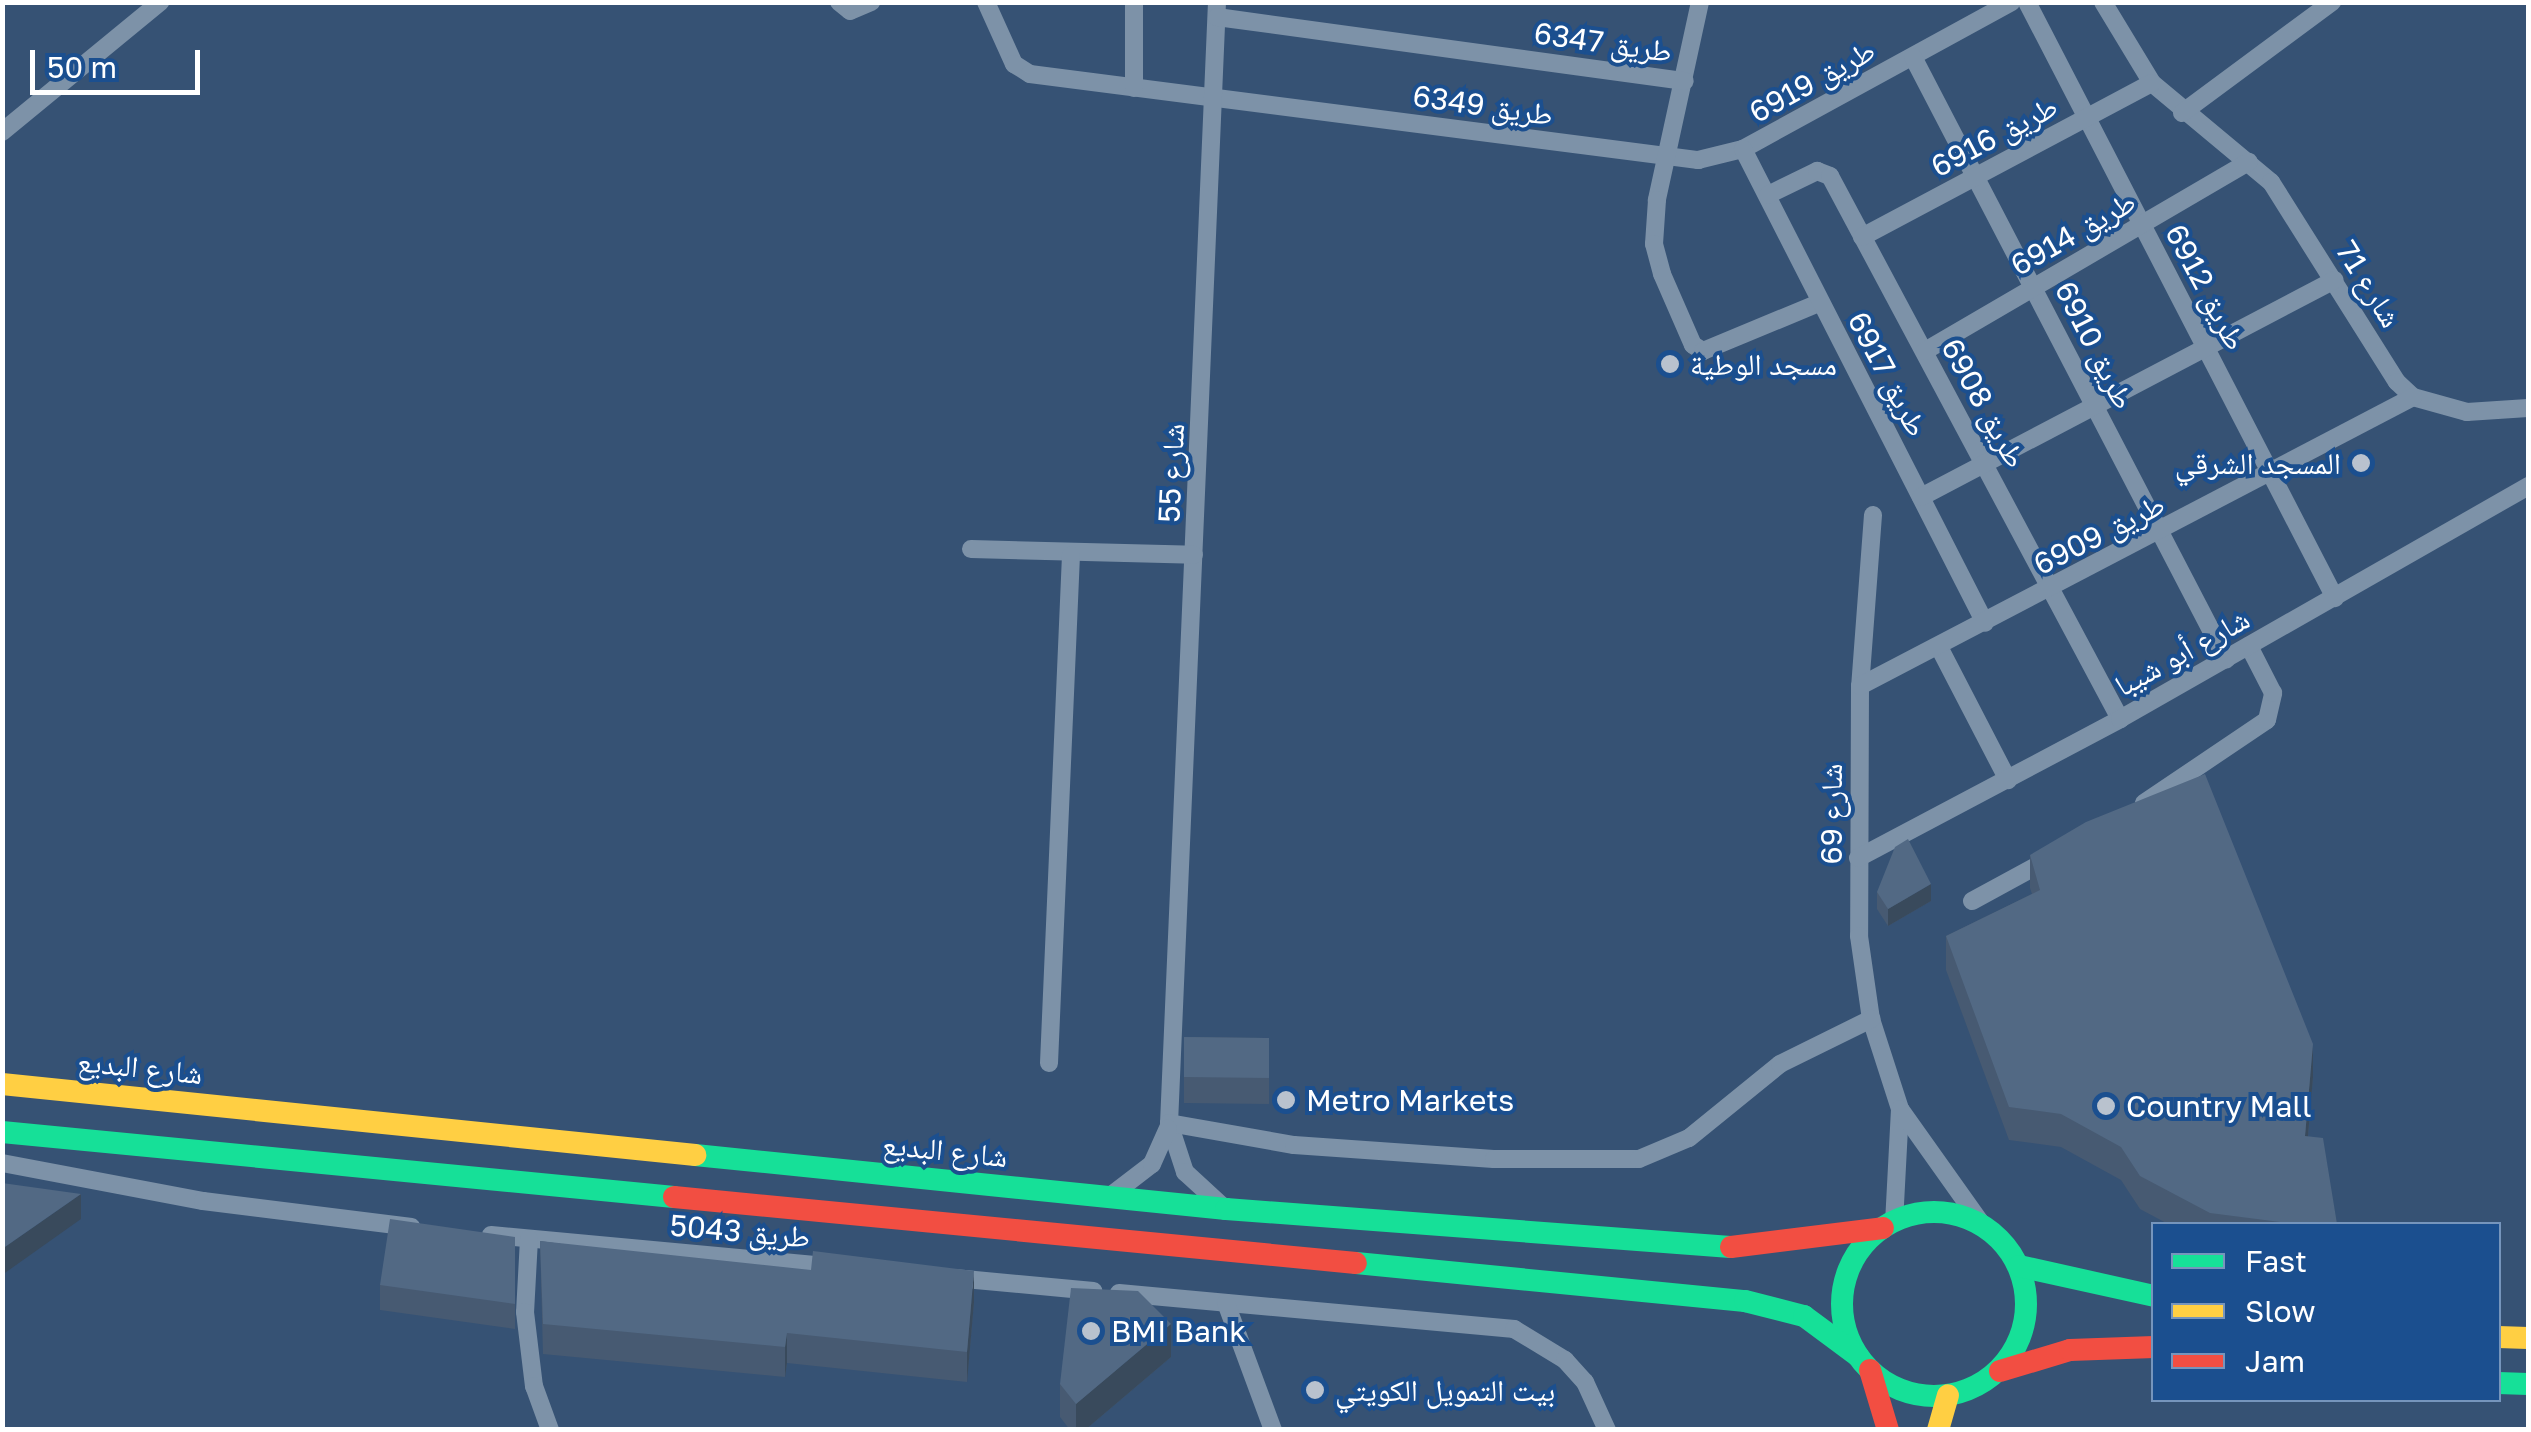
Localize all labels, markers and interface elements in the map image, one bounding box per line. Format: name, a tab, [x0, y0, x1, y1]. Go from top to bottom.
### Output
street label: طريق 6347	[1532, 15, 1674, 69]
scale bar	[35, 30, 205, 92]
street label: طريق 6919	[1743, 32, 1881, 130]
text: 50 m	[47, 49, 117, 85]
street label: طريق 6349	[1411, 77, 1555, 133]
street label: طريق 6916	[1925, 88, 2063, 184]
street label: طريق 6914	[2004, 183, 2142, 283]
street label: طريق 6912	[2158, 218, 2254, 356]
street label: شارع 71	[2329, 234, 2409, 334]
street label: طريق 6910	[2048, 275, 2142, 415]
street label: طريق 6917	[1840, 306, 1936, 442]
street label: طريق 6908	[1934, 332, 2034, 474]
place label: مسجد الوطية	[1690, 346, 1837, 382]
marker: مسجد الوطية	[1659, 353, 1681, 375]
street label: شارع 55	[1150, 422, 1192, 524]
place label: المسجد الشرقي	[2175, 445, 2341, 481]
marker: المسجد الشرقي	[2350, 452, 2372, 474]
street label: طريق 6909	[2028, 486, 2170, 582]
street label: شارع أبو شيبا	[2108, 600, 2256, 704]
street label: شارع 69	[1813, 764, 1849, 864]
street label: شارع البديع	[76, 1043, 204, 1091]
place label: Metro Markets	[1306, 1082, 1514, 1118]
place label: Country Mall	[2126, 1088, 2312, 1124]
marker: Metro Markets	[1275, 1089, 1297, 1111]
marker: Country Mall	[2095, 1095, 2117, 1117]
street label: شارع البديع	[881, 1126, 1009, 1174]
street label: طريق 5043	[668, 1207, 812, 1255]
legend	[2151, 1222, 2501, 1402]
text: Fast	[2245, 1243, 2307, 1279]
text: Slow	[2245, 1293, 2316, 1329]
place label: BMI Bank	[1111, 1313, 1246, 1349]
marker: BMI Bank	[1080, 1320, 1102, 1342]
text: Jam	[2245, 1343, 2305, 1379]
place label: بيت التمويل الكويتي	[1335, 1372, 1555, 1408]
marker: بيت التمويل الكويتي	[1304, 1379, 1326, 1401]

